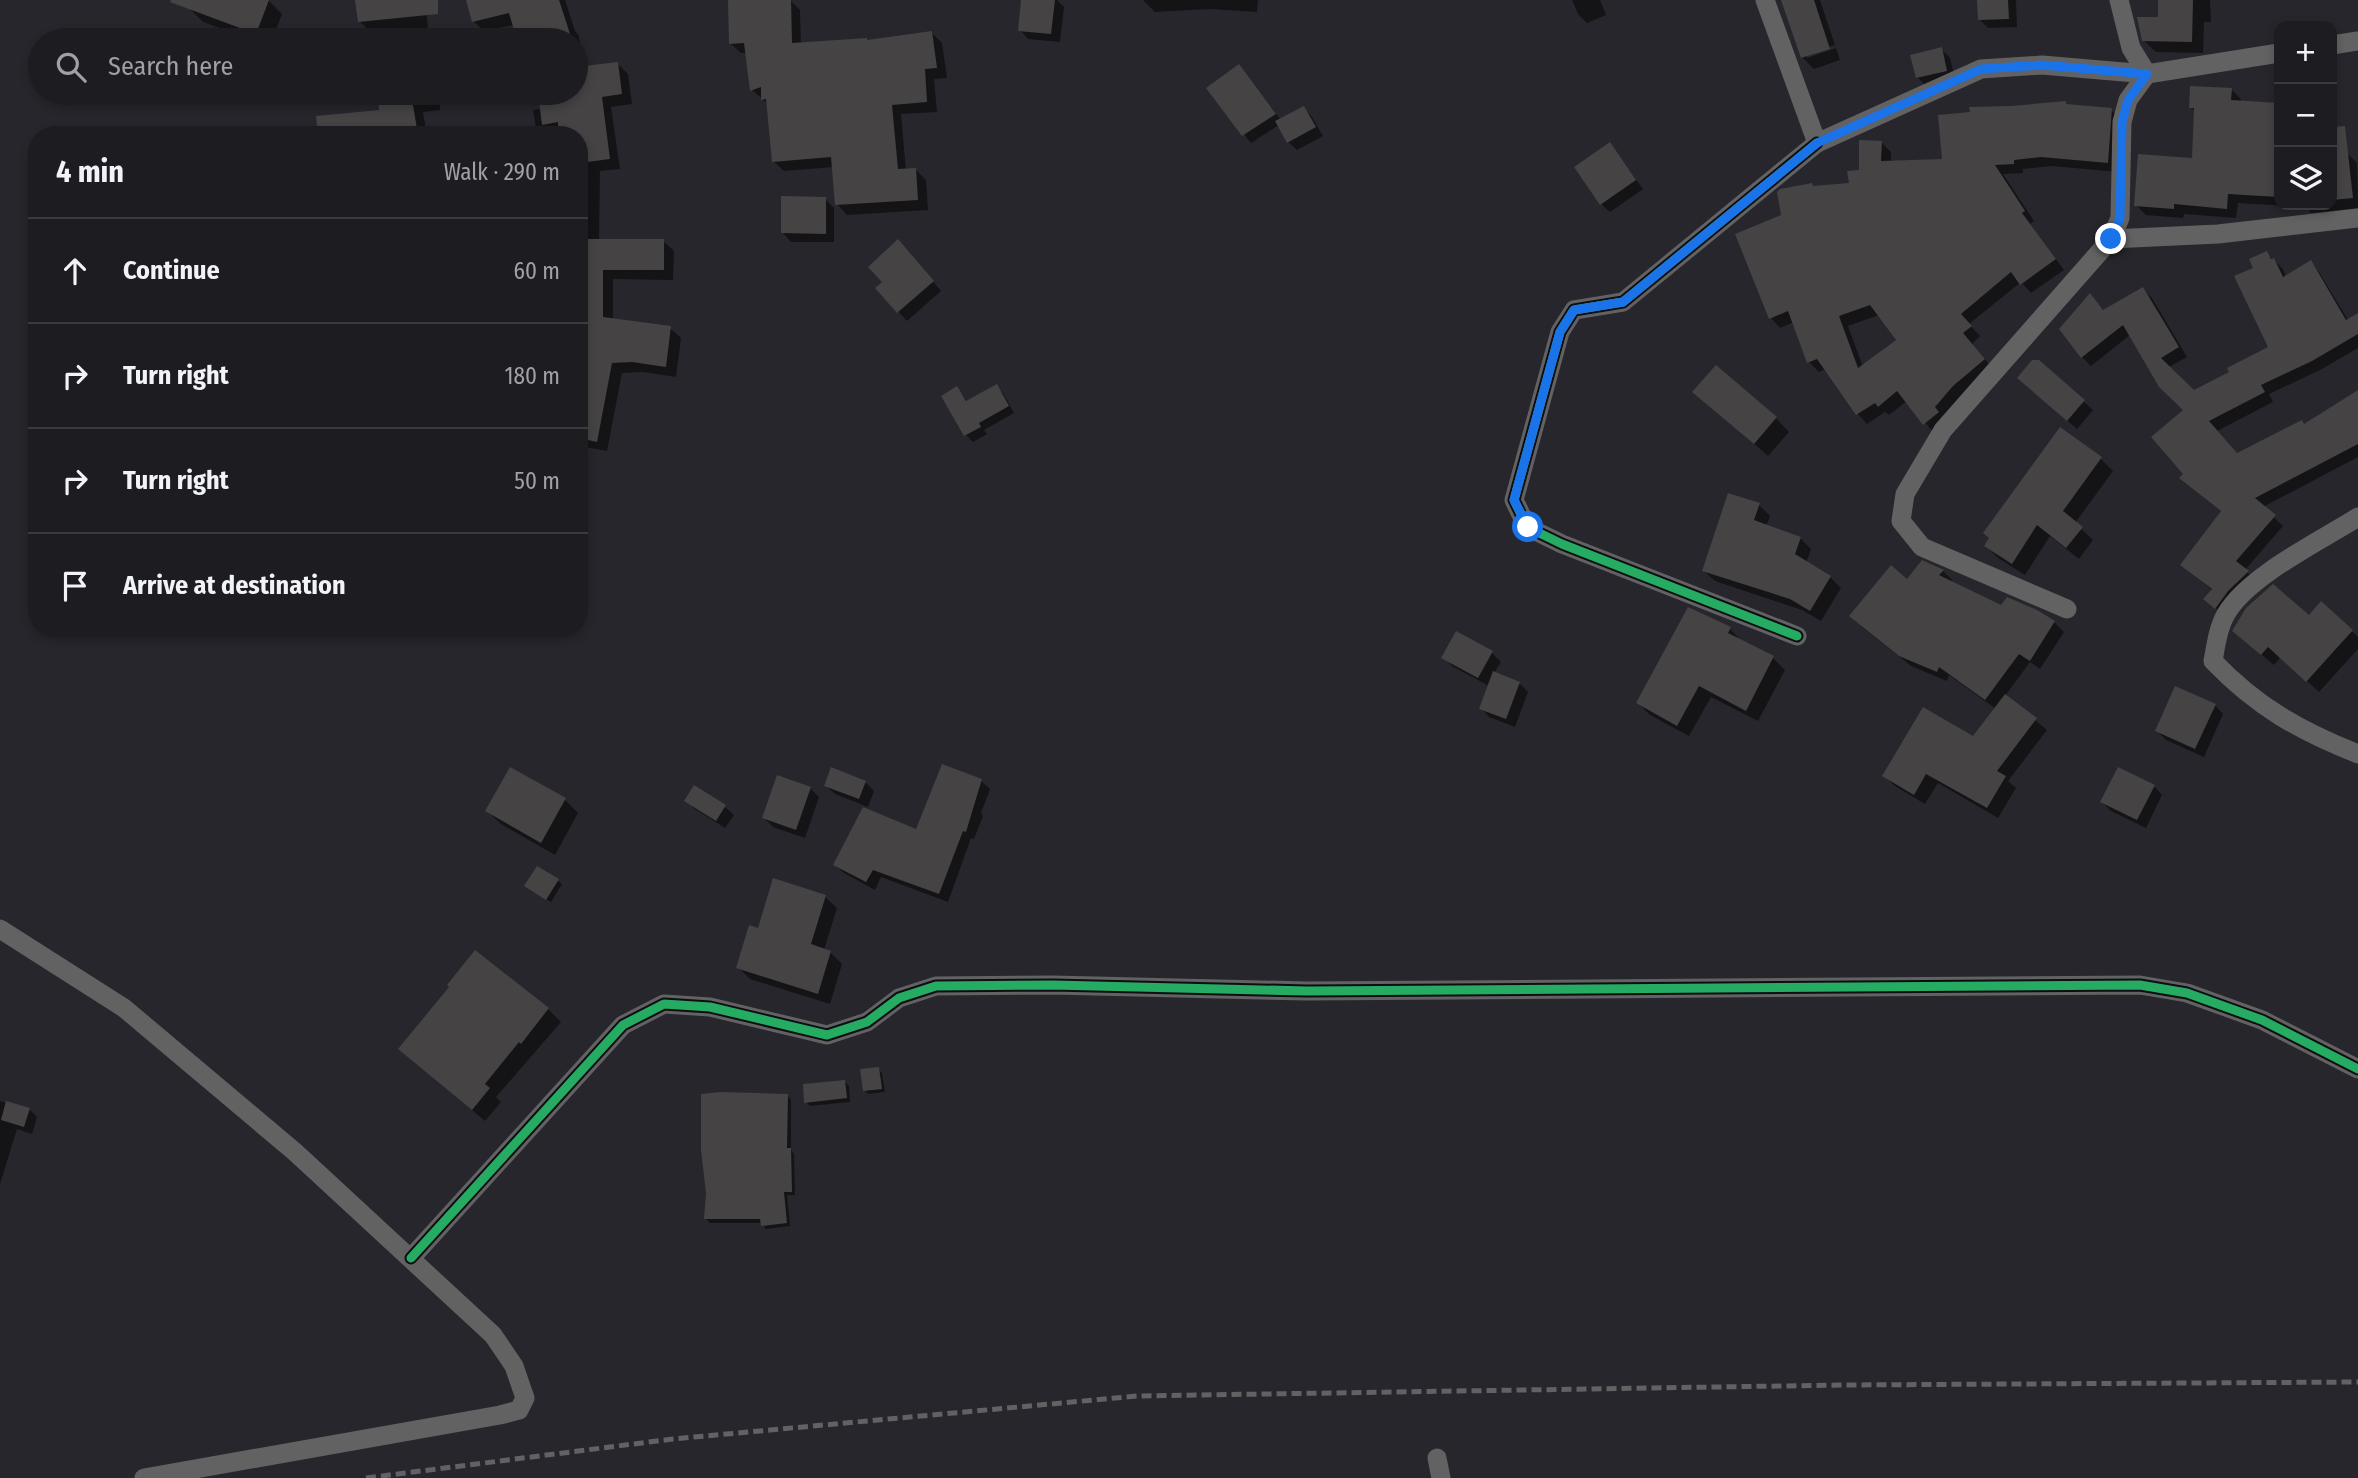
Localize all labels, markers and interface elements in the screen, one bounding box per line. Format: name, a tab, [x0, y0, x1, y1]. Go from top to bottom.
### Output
map controls	[2274, 21, 2337, 210]
button: +	[2274, 21, 2337, 84]
search box	[28, 28, 588, 105]
icon: search	[52, 48, 90, 86]
text: Search here	[108, 51, 233, 82]
button: −	[2274, 84, 2337, 147]
button: layers	[2274, 147, 2337, 210]
text: 4 min	[56, 154, 124, 190]
text: Walk · 290 m	[444, 158, 560, 186]
route end	[2095, 223, 2126, 254]
icon: ahead	[56, 252, 94, 290]
text: Continue	[123, 255, 220, 286]
text: 60 m	[514, 257, 560, 285]
icon: right	[56, 357, 94, 395]
text: Turn right	[123, 360, 229, 391]
text: 180 m	[504, 362, 560, 390]
icon: right	[56, 462, 94, 500]
text: Turn right	[123, 465, 229, 496]
text: 50 m	[514, 467, 560, 495]
route start	[1512, 511, 1543, 542]
icon: arrive	[56, 567, 94, 605]
text: Arrive at destination	[123, 570, 346, 601]

